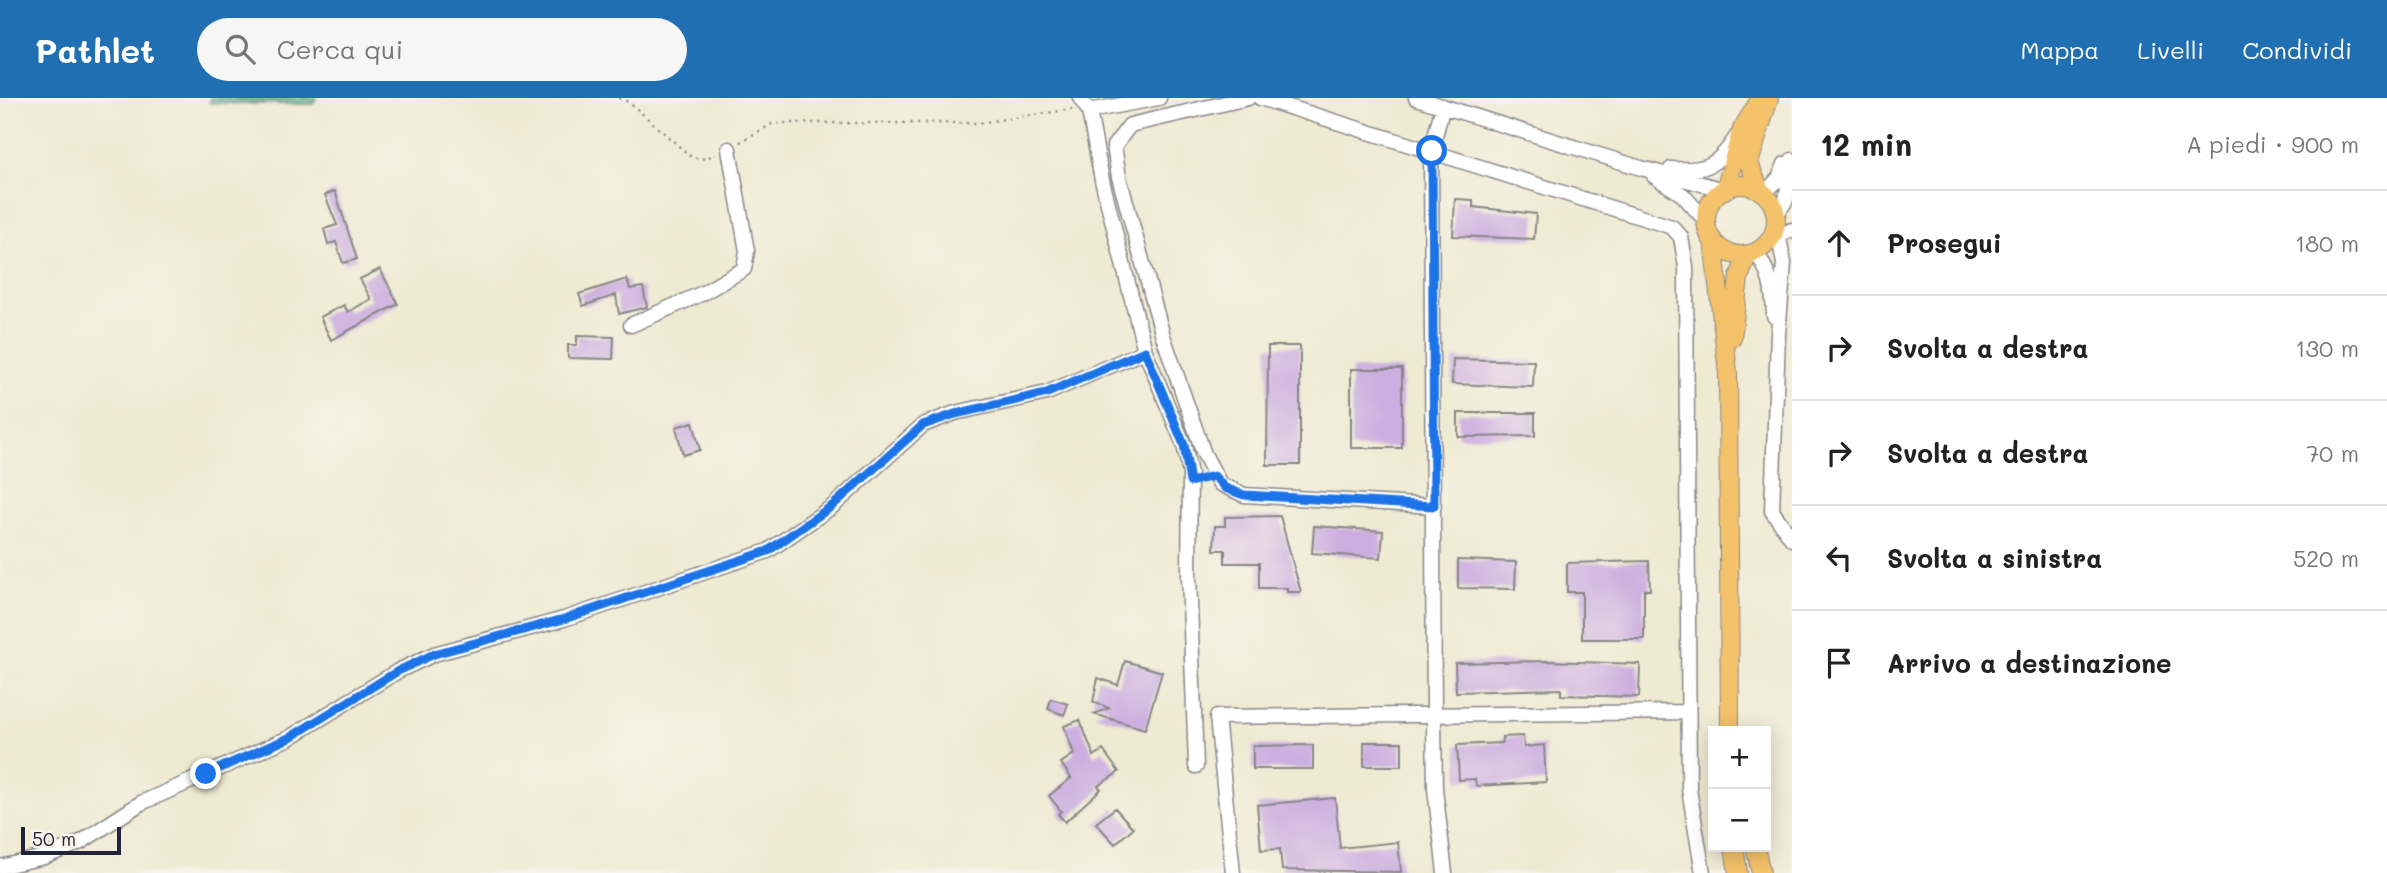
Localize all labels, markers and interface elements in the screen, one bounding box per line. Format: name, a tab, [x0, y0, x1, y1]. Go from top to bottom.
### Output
search box	[197, 18, 687, 81]
text: Pathlet	[35, 28, 155, 71]
icon: search	[221, 30, 259, 68]
text: Cerca qui	[277, 32, 403, 66]
text: Mappa	[2021, 34, 2099, 65]
text: Livelli	[2137, 34, 2204, 65]
text: Condividi	[2242, 34, 2352, 65]
text: 12 min	[1820, 124, 1912, 164]
text: A piedi · 900 m	[2186, 129, 2359, 159]
route start	[1416, 135, 1447, 166]
icon: ahead	[1820, 224, 1858, 262]
text: Prosegui	[1887, 226, 2002, 260]
text: 180 m	[2295, 228, 2359, 258]
icon: right	[1820, 329, 1858, 367]
text: Svolta a destra	[1887, 331, 2088, 365]
text: 130 m	[2295, 333, 2359, 363]
icon: right	[1820, 434, 1858, 472]
text: Svolta a destra	[1887, 436, 2088, 470]
text: 70 m	[2306, 438, 2359, 468]
icon: left	[1820, 539, 1858, 577]
text: Svolta a sinistra	[1887, 541, 2102, 575]
text: 520 m	[2293, 543, 2359, 573]
icon: arrive	[1820, 644, 1858, 682]
text: Arrivo a destinazione	[1887, 646, 2172, 680]
map controls	[1708, 726, 1771, 852]
button: +	[1708, 726, 1771, 789]
route end	[190, 758, 221, 789]
button: −	[1708, 789, 1771, 852]
scale bar	[21, 824, 121, 856]
text: 50 m	[32, 826, 76, 851]

